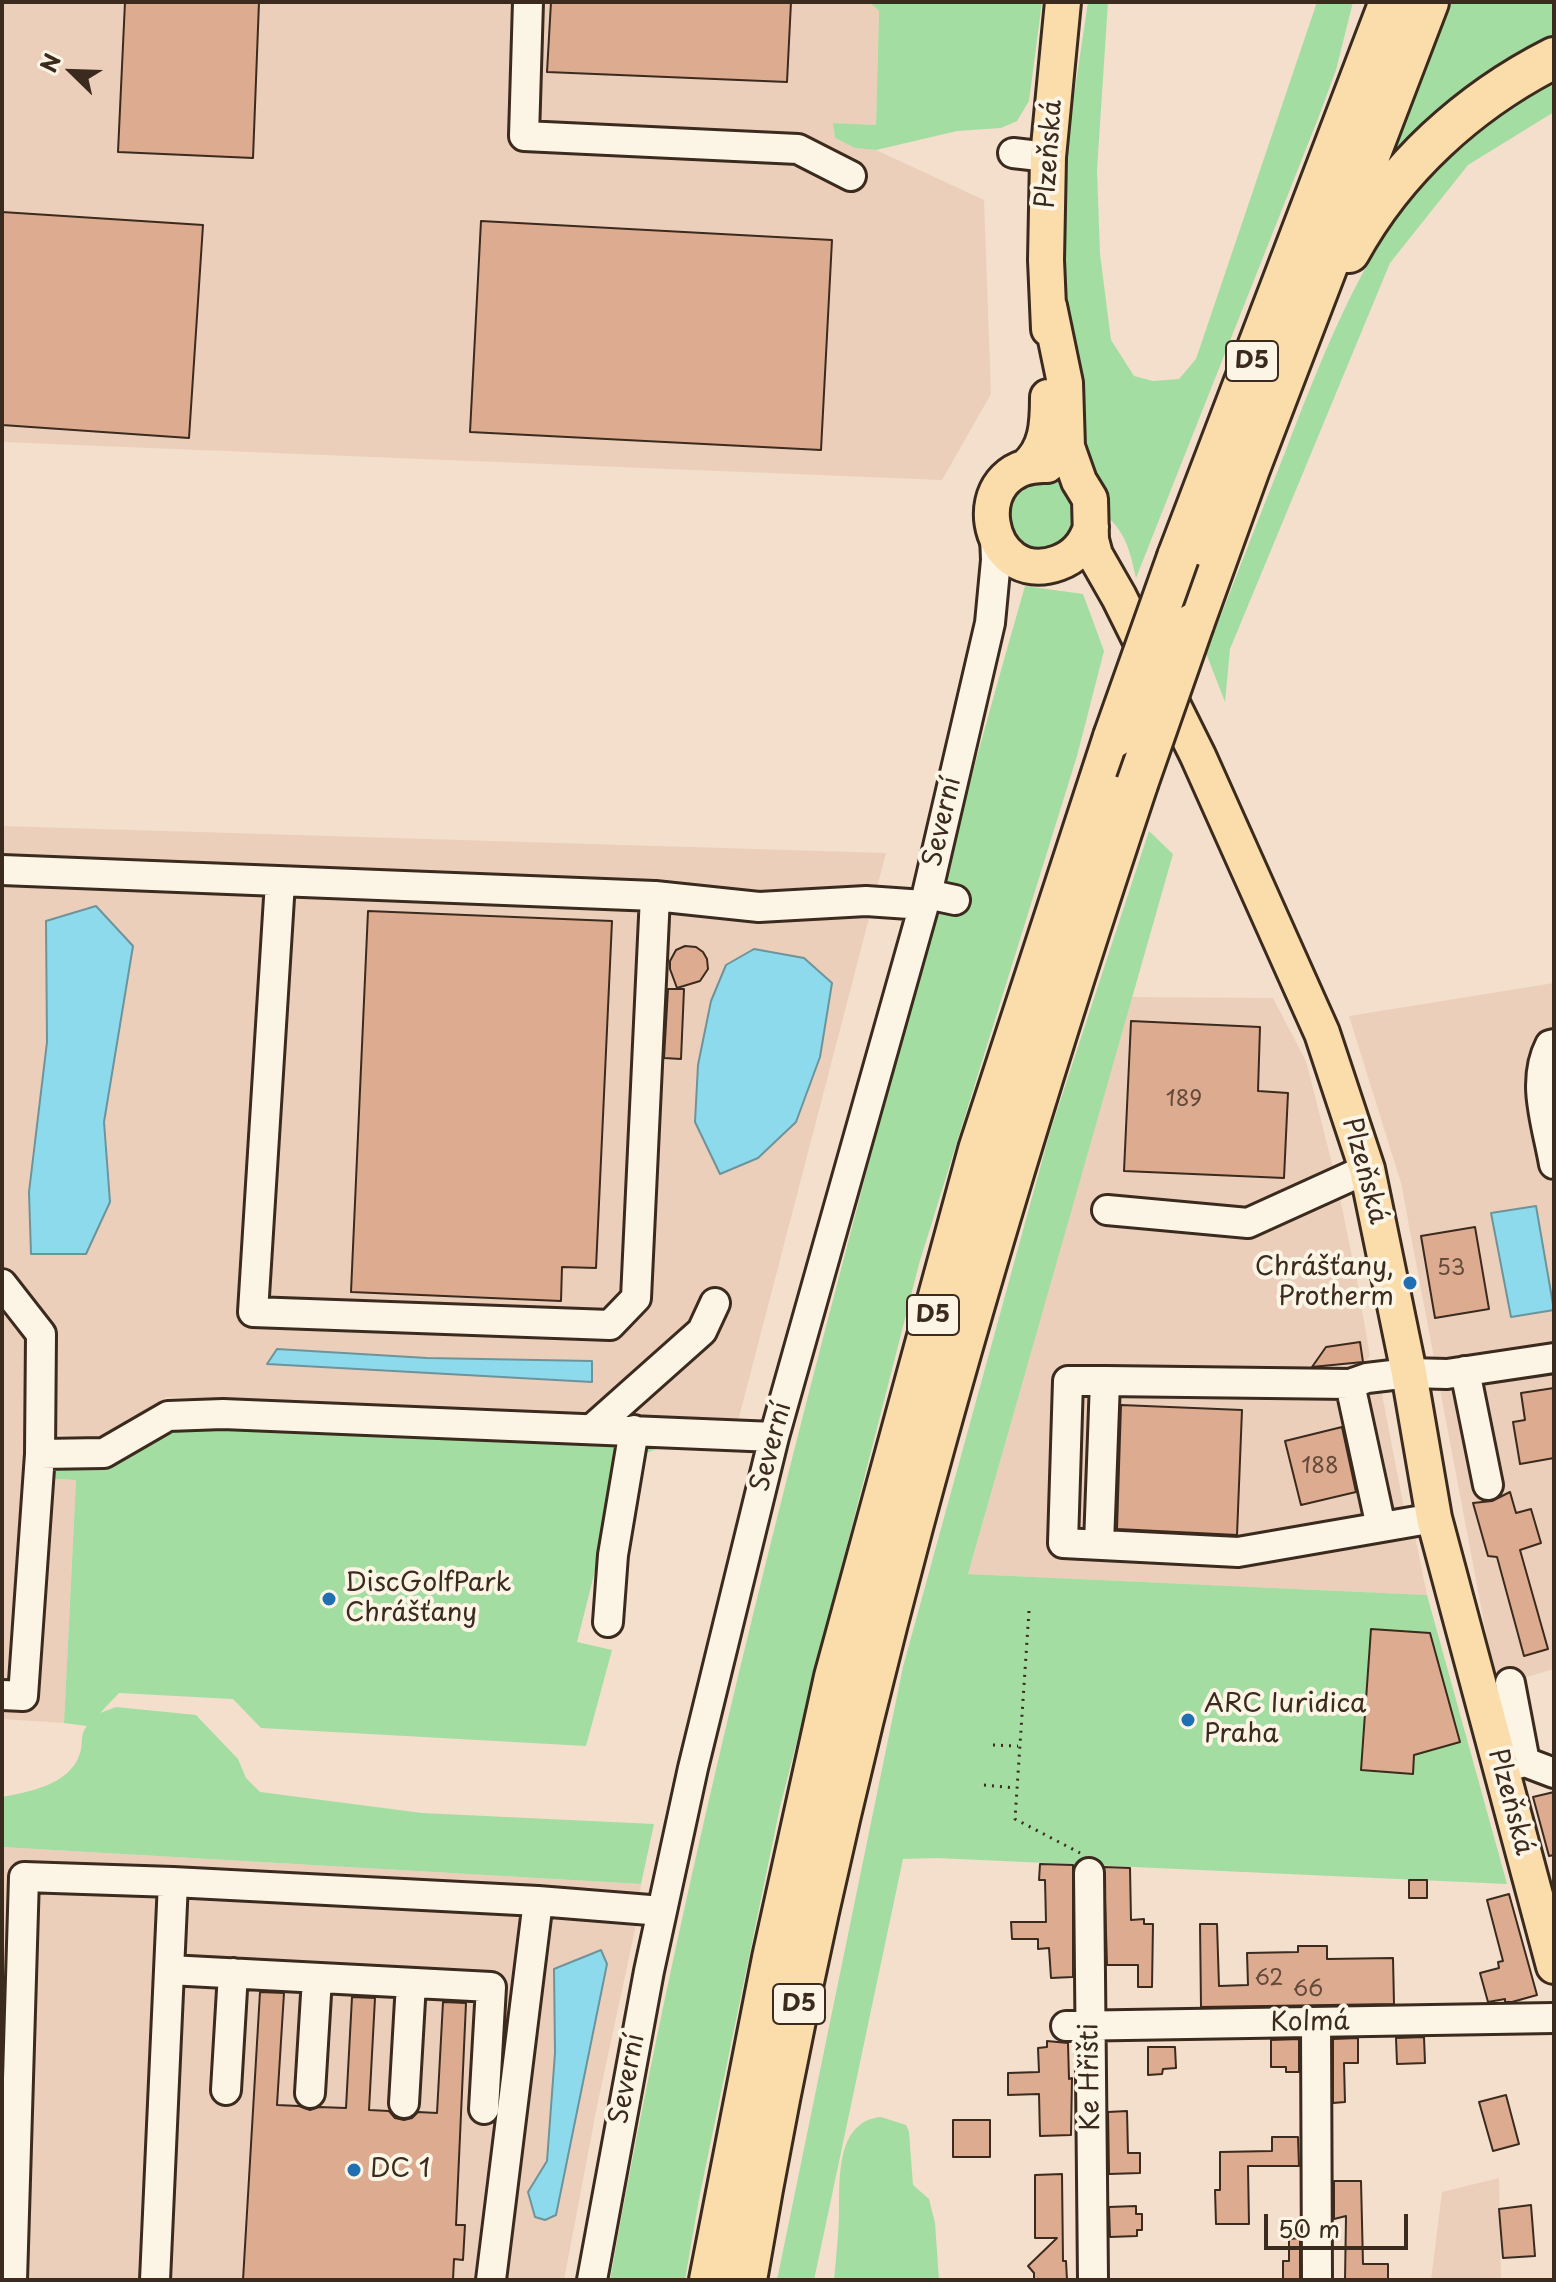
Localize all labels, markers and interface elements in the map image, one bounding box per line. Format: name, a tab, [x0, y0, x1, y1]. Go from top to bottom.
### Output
north arrow	[32, 32, 112, 112]
text: N	[31, 48, 68, 77]
street label: Plzeňská	[1031, 99, 1069, 209]
road number: D5	[1226, 341, 1278, 381]
street label: Severní	[918, 774, 968, 870]
house number: 189	[1166, 1087, 1202, 1113]
street label: Plzeňská	[1335, 1115, 1393, 1227]
place label: Chrášťany, Protherm	[1255, 1252, 1394, 1314]
house number: 53	[1437, 1256, 1465, 1282]
marker: Chrášťany, Protherm	[1401, 1274, 1419, 1292]
road number: D5	[907, 1295, 959, 1335]
street label: Severní	[745, 1399, 799, 1495]
house number: 188	[1301, 1454, 1339, 1480]
place label: DiscGolfPark Chrášťany	[345, 1568, 511, 1630]
marker: DiscGolfPark Chrášťany	[320, 1590, 338, 1608]
place label: ARC Iuridica Praha	[1204, 1689, 1366, 1750]
marker: ARC Iuridica Praha	[1179, 1711, 1197, 1729]
street label: Plzeňská	[1481, 1746, 1539, 1858]
house number: 62	[1255, 1966, 1283, 1992]
house number: 66	[1293, 1977, 1323, 2003]
road number: D5	[773, 1984, 825, 2024]
street label: Kolmá	[1270, 2007, 1350, 2039]
street label: Ke Hřišti	[1074, 2023, 1108, 2131]
street label: Severní	[604, 2031, 652, 2127]
place label: DC 1	[370, 2154, 431, 2186]
marker: DC 1	[345, 2161, 363, 2179]
scale bar	[1268, 2198, 1412, 2248]
text: 50 m	[1278, 2210, 1340, 2246]

